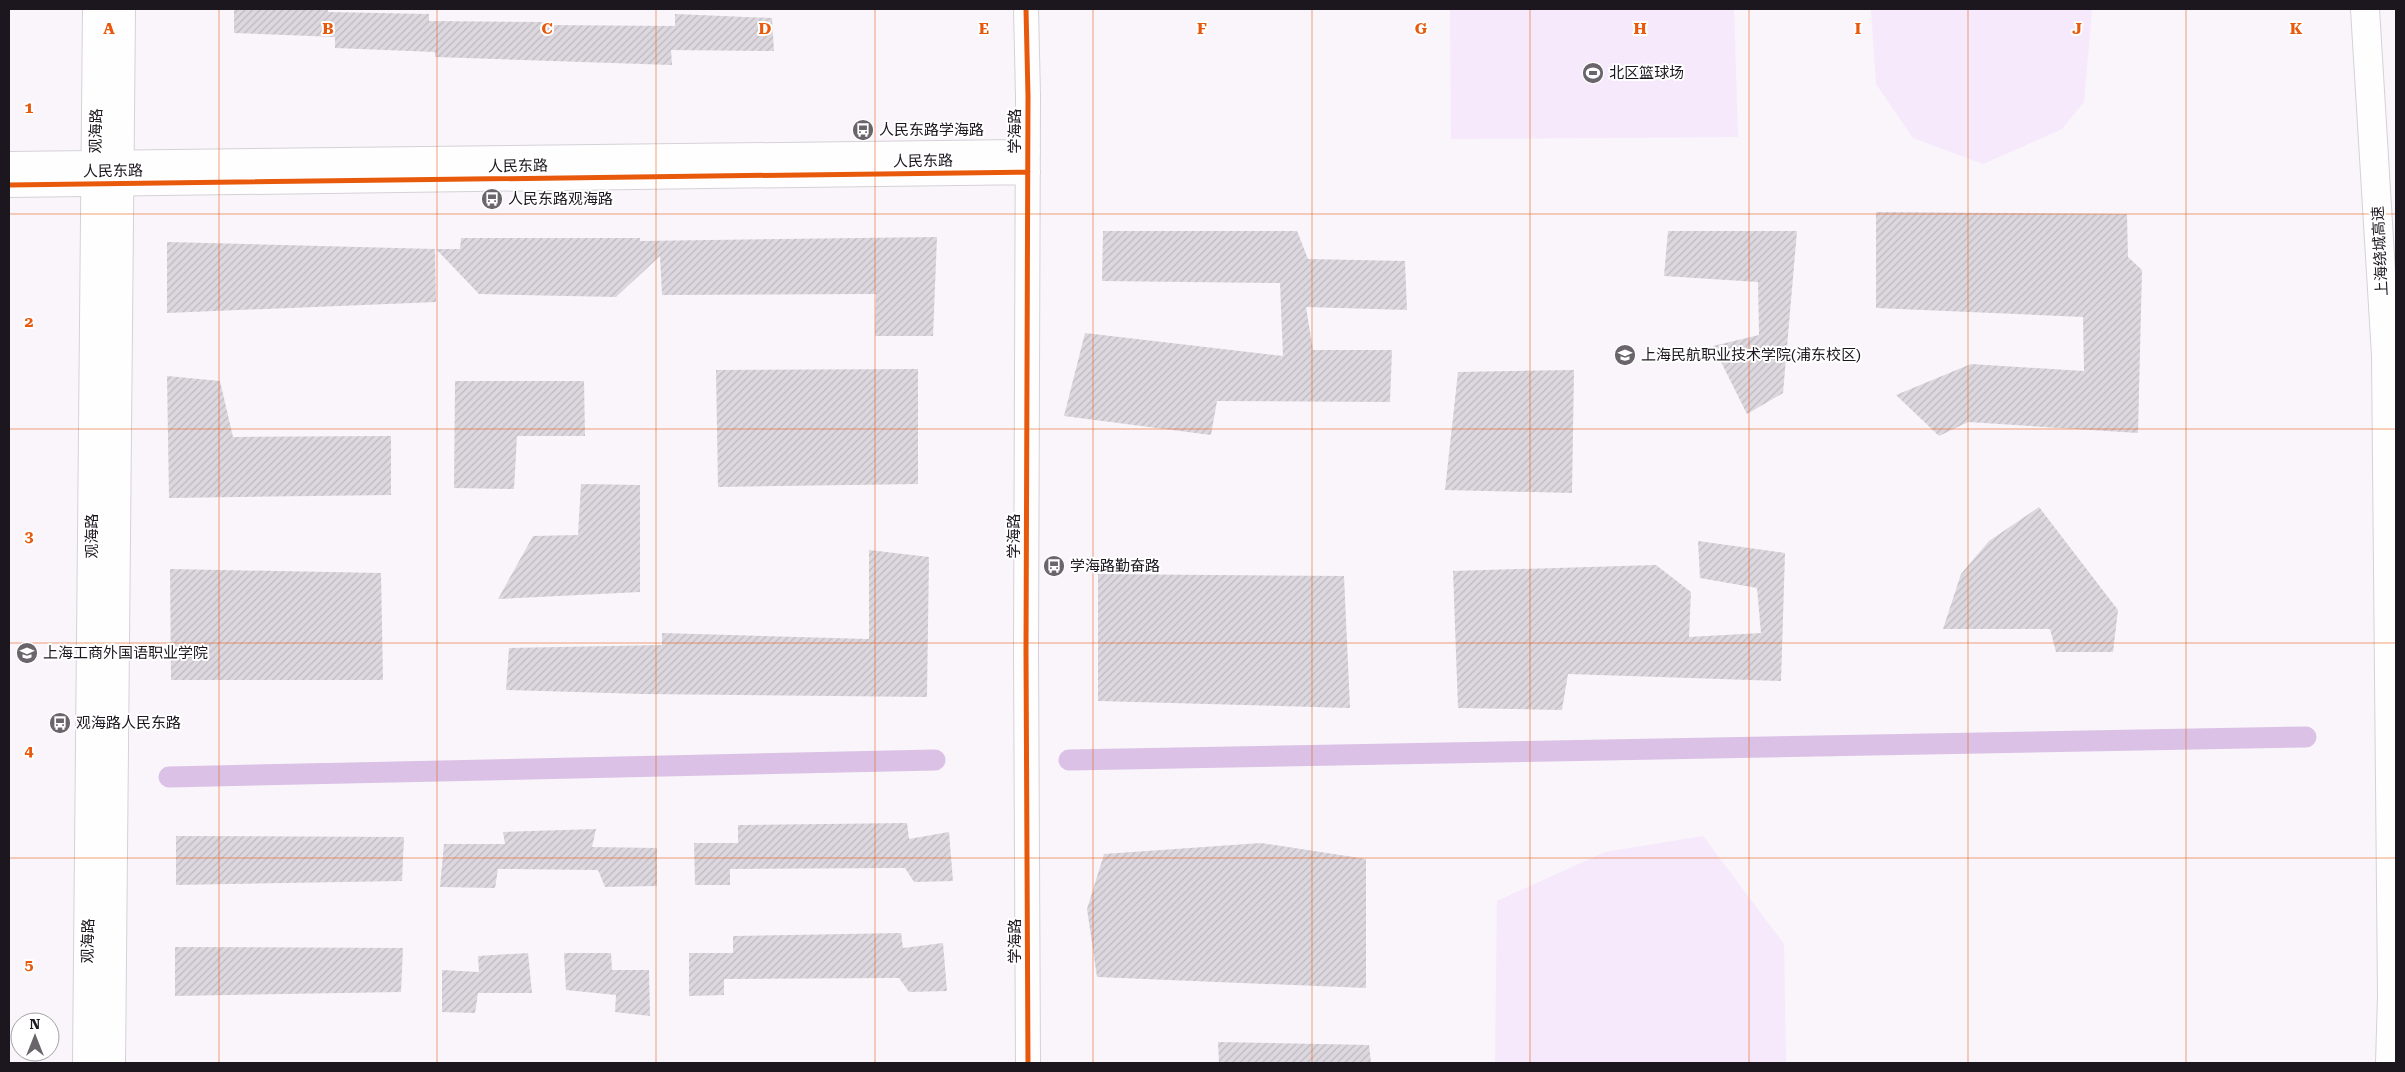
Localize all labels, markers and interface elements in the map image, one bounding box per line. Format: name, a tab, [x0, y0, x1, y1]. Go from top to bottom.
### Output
text: A	[103, 19, 115, 38]
text: B	[322, 19, 334, 38]
text: C	[541, 19, 553, 38]
text: D	[759, 19, 772, 38]
text: E	[979, 19, 989, 38]
text: F	[1197, 19, 1207, 38]
text: G	[1415, 19, 1428, 38]
text: H	[1633, 19, 1647, 38]
text: I	[1855, 19, 1861, 38]
text: J	[2072, 19, 2082, 38]
text: K	[2290, 19, 2303, 38]
sports icon: 北区篮球场	[1581, 61, 1605, 85]
place label: 北区篮球场	[1609, 64, 1684, 82]
text: 1	[25, 98, 34, 117]
street label: 观海路	[87, 108, 105, 154]
street label: 学海路	[1006, 108, 1024, 154]
bus stop icon: 人民东路学海路	[851, 118, 875, 142]
place label: 人民东路学海路	[879, 121, 984, 139]
street label: 人民东路	[893, 151, 953, 171]
street label: 人民东路	[488, 156, 548, 176]
street label: 人民东路	[83, 161, 143, 181]
bus stop icon: 人民东路观海路	[480, 187, 504, 211]
place label: 人民东路观海路	[508, 190, 613, 208]
street label: 上海绕城高速	[2369, 206, 2391, 296]
text: 2	[25, 312, 34, 331]
school or university icon: 上海民航职业技术学院(浦东校区)	[1613, 343, 1637, 367]
place label: 上海民航职业技术学院(浦东校区)	[1641, 346, 1861, 364]
street label: 观海路	[83, 513, 101, 559]
street label: 学海路	[1005, 513, 1023, 559]
text: 3	[25, 527, 34, 546]
bus stop icon: 学海路勤奋路	[1042, 554, 1066, 578]
place label: 学海路勤奋路	[1070, 557, 1160, 575]
school or university icon: 上海工商外国语职业学院	[15, 641, 39, 665]
place label: 上海工商外国语职业学院	[43, 644, 208, 662]
bus stop icon: 观海路人民东路	[48, 711, 72, 735]
place label: 观海路人民东路	[76, 714, 181, 732]
text: 4	[25, 741, 34, 760]
street label: 观海路	[79, 918, 97, 964]
street label: 学海路	[1006, 918, 1024, 964]
text: 5	[25, 955, 34, 974]
north arrow	[10, 1012, 60, 1062]
text: N	[30, 1016, 41, 1032]

